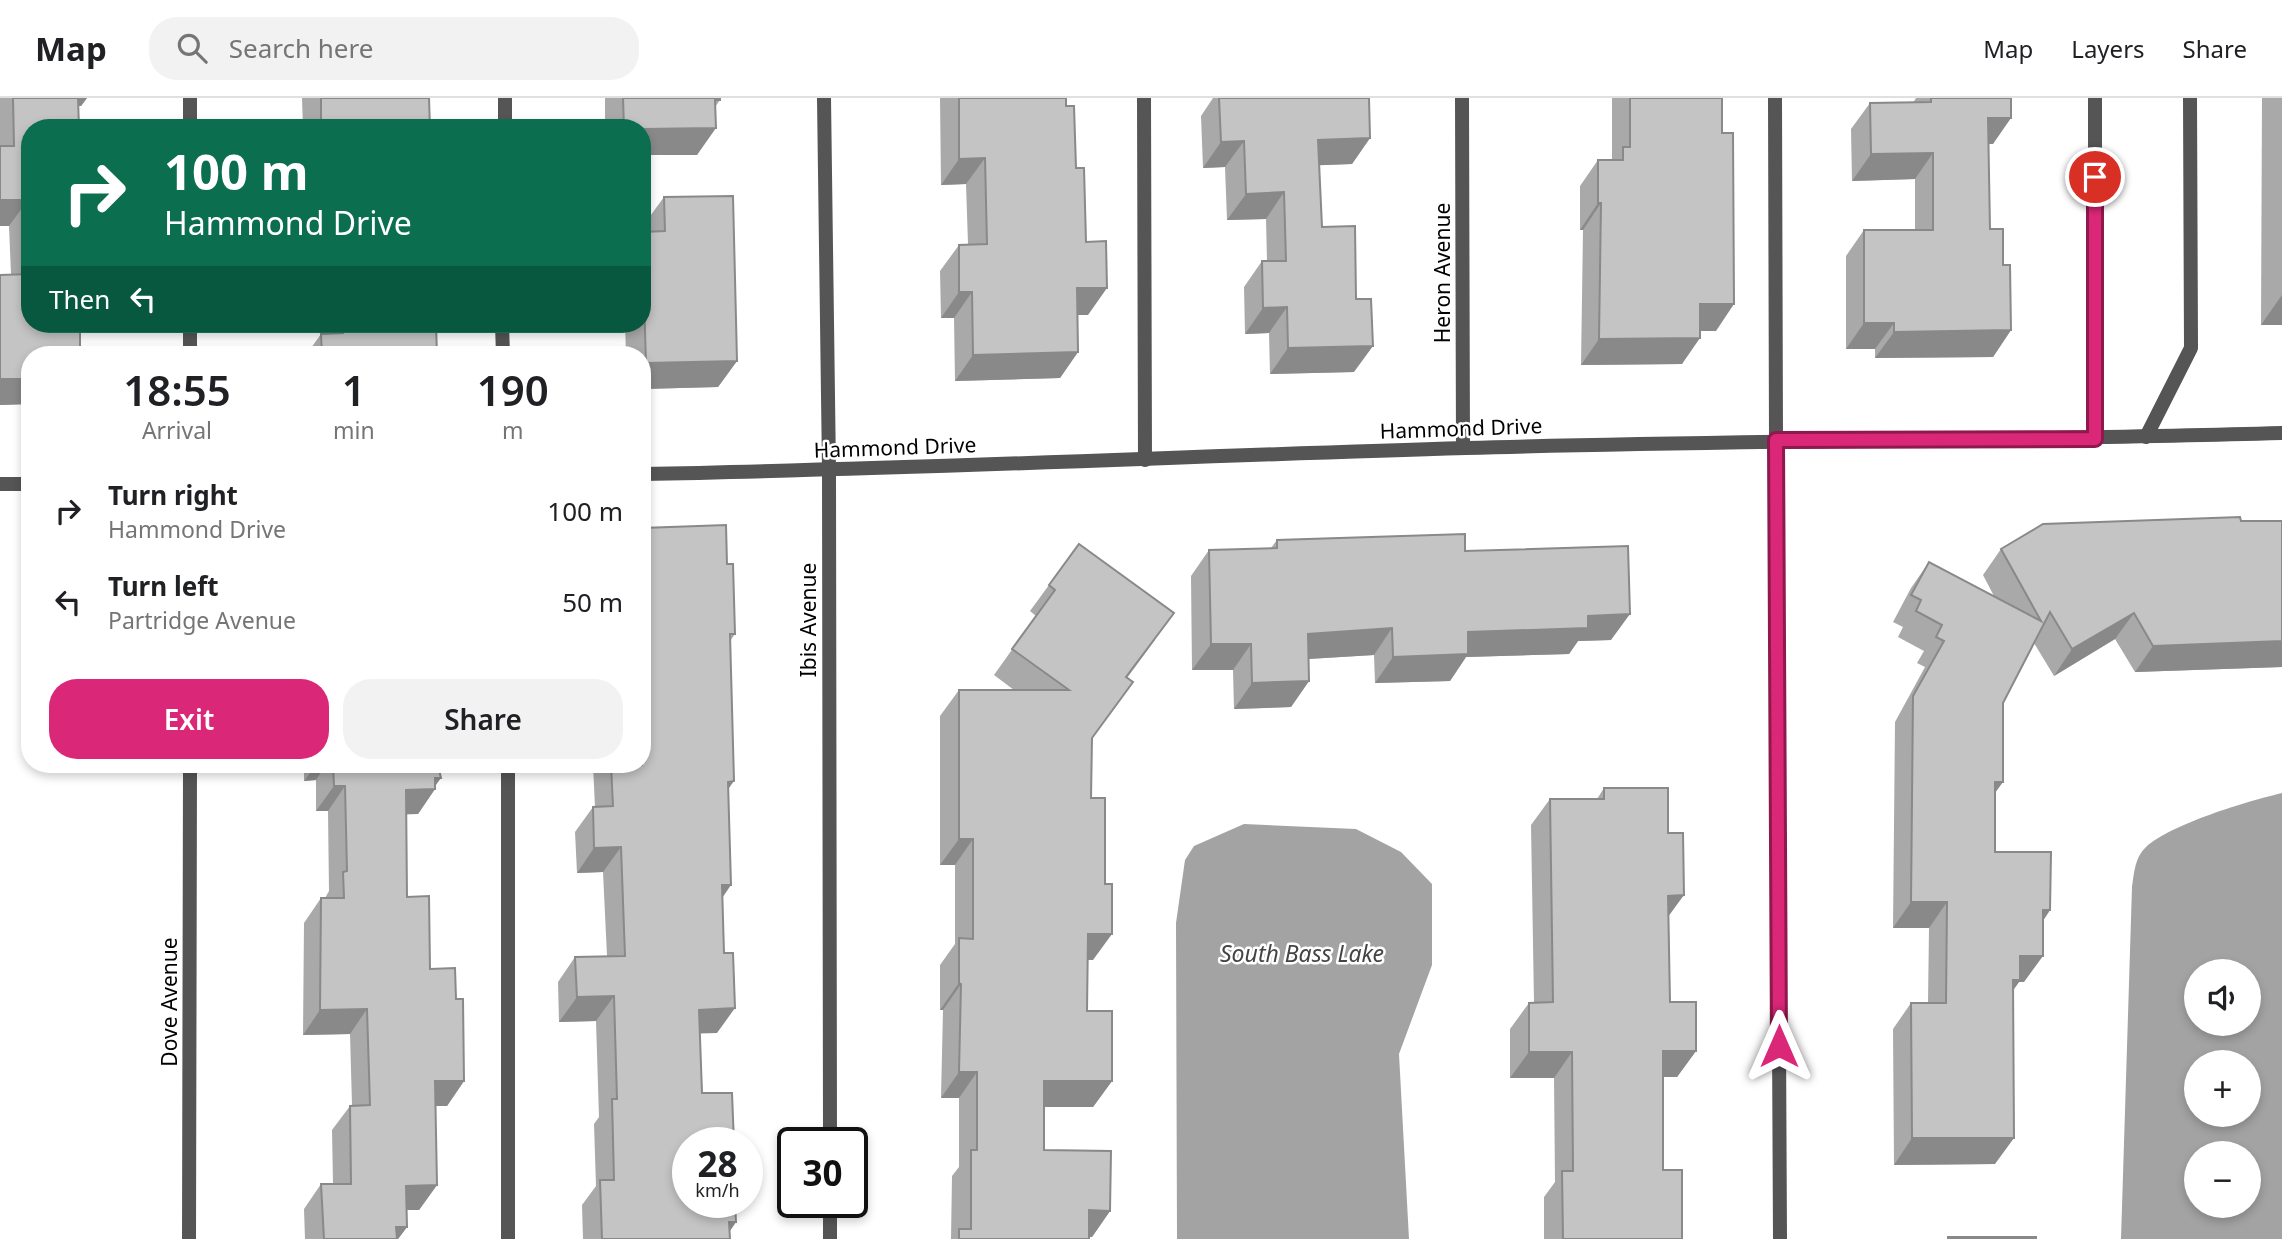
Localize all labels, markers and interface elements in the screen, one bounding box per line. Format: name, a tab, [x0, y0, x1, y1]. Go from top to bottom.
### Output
search box	[149, 17, 639, 80]
text: Map	[35, 26, 107, 71]
icon: search	[173, 29, 211, 67]
text: Search here	[229, 30, 373, 66]
text: Map	[1983, 32, 2033, 65]
text: Layers	[2071, 32, 2145, 65]
text: Share	[2183, 32, 2247, 65]
text: 100 m	[164, 138, 309, 204]
icon: right	[49, 147, 140, 238]
pin	[2065, 147, 2125, 207]
icon: arrive	[2076, 158, 2114, 196]
text: Hammond Drive	[164, 201, 412, 244]
street label: Heron Avenue	[1428, 203, 1456, 343]
icon: left	[124, 280, 162, 318]
text: Then	[49, 281, 110, 317]
text: 18:55	[123, 361, 231, 418]
text: 1	[342, 361, 366, 418]
text: 190	[477, 361, 549, 418]
street label: Hammond Drive	[1379, 411, 1543, 445]
text: Arrival	[142, 414, 212, 446]
text: min	[333, 414, 375, 446]
text: m	[502, 414, 524, 446]
street label: Hammond Drive	[813, 430, 977, 464]
text: Turn right	[108, 477, 238, 513]
icon: right	[49, 492, 87, 530]
text: 100 m	[547, 493, 623, 529]
text: Hammond Drive	[108, 513, 286, 545]
street label: Ibis Avenue	[794, 563, 822, 677]
text: Turn left	[108, 568, 219, 604]
icon: left	[49, 583, 87, 621]
text: 50 m	[562, 584, 623, 620]
text: Partridge Avenue	[108, 604, 296, 636]
button: Exit	[49, 679, 329, 759]
button: Share	[343, 679, 623, 759]
street label: Dove Avenue	[155, 937, 183, 1067]
water label: South Bass Lake	[1220, 937, 1384, 969]
map controls	[2184, 959, 2261, 1218]
button: sound	[2184, 959, 2261, 1036]
position arrow	[1742, 1009, 1816, 1083]
button: +	[2184, 1050, 2261, 1127]
speed limit sign: 30	[777, 1127, 868, 1218]
text: 28	[697, 1140, 738, 1187]
button: −	[2184, 1141, 2261, 1218]
text: km/h	[695, 1178, 740, 1202]

